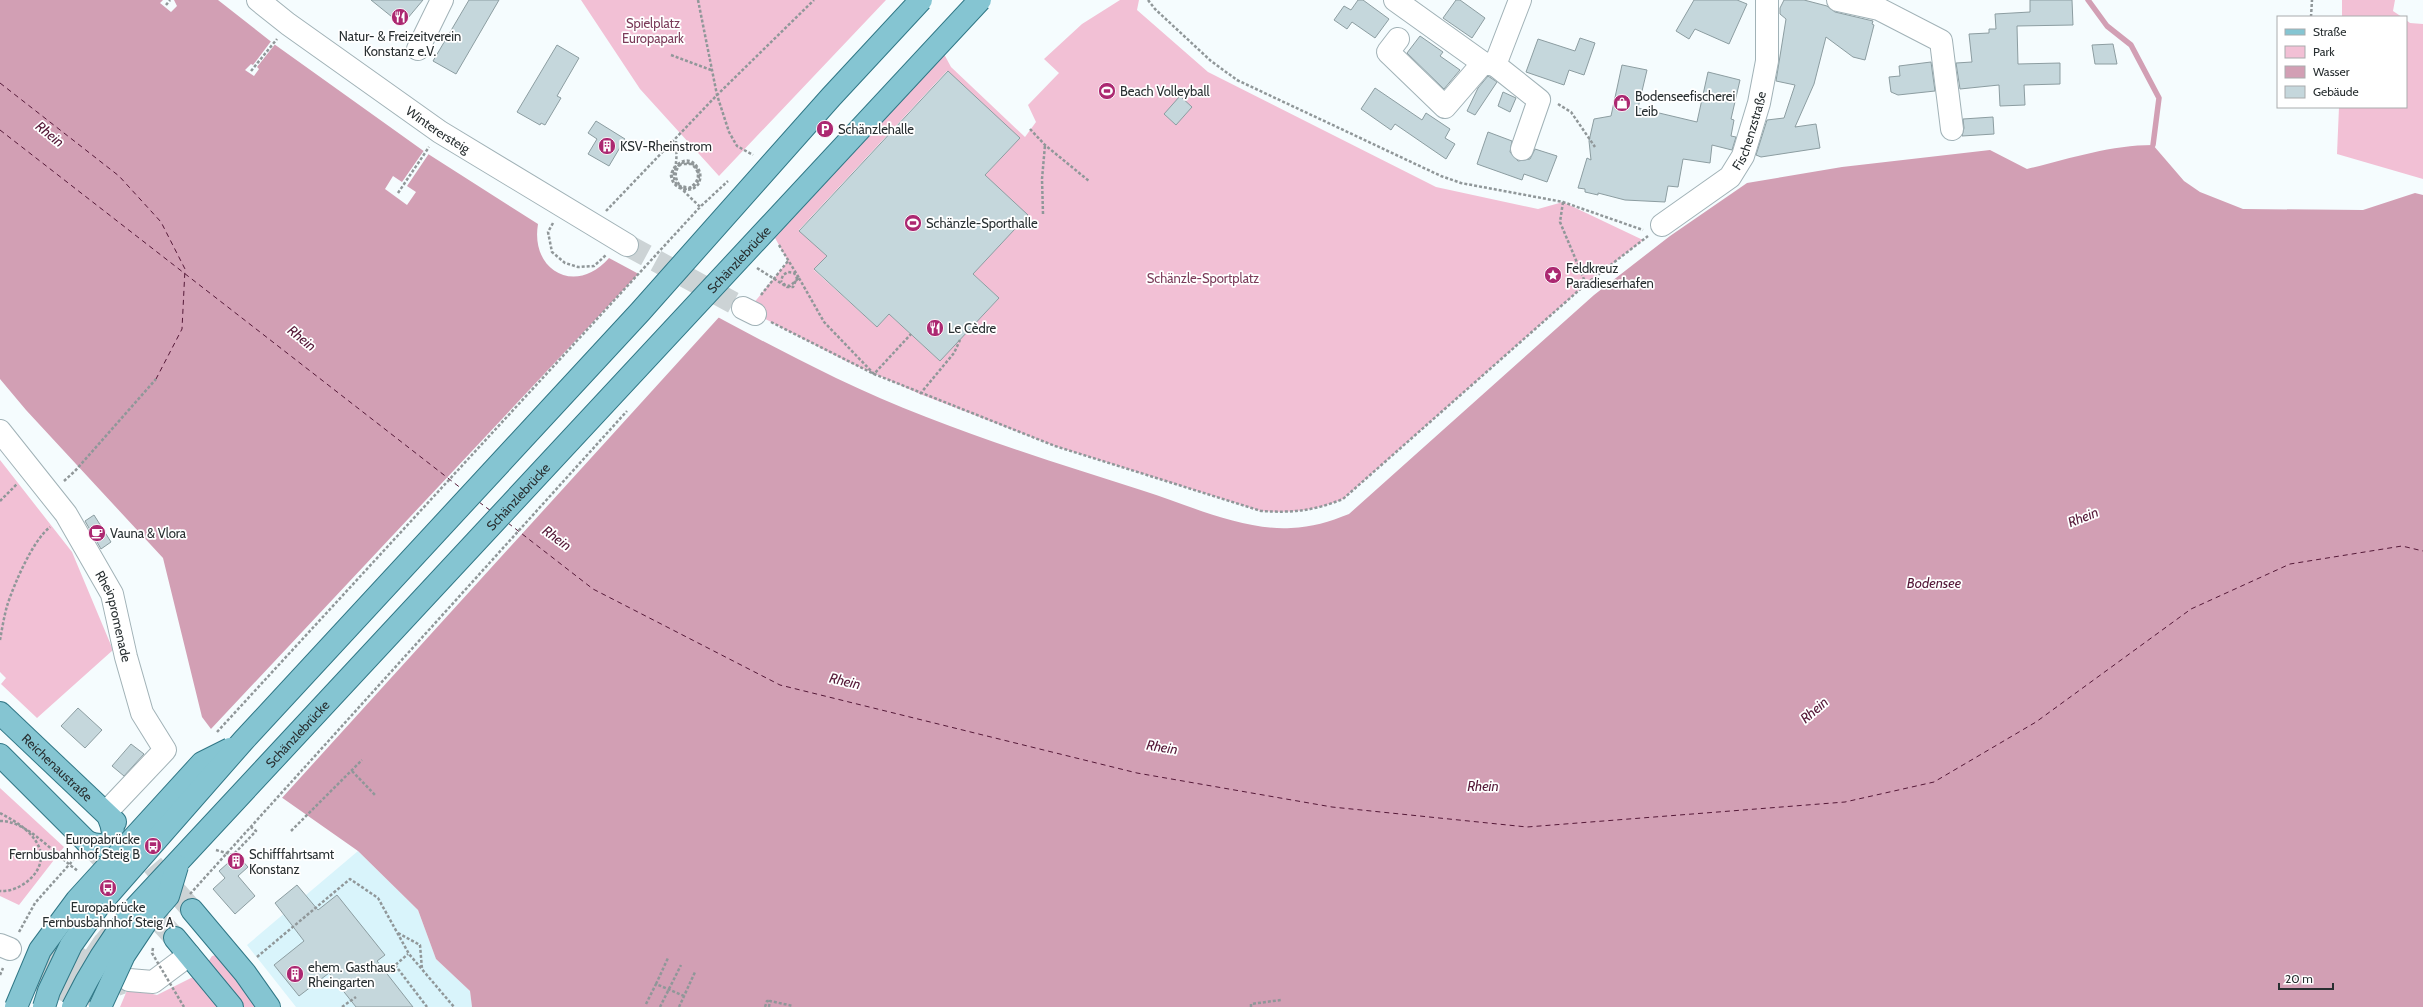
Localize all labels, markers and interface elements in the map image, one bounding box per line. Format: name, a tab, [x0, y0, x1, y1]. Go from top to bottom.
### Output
restaurant icon: Natur- & Freizeitverein Konstanz e.V.	[390, 7, 410, 27]
park label: Spielplatz Europapark	[622, 15, 684, 46]
legend	[2277, 16, 2407, 108]
text: Straße	[2313, 24, 2346, 39]
place label: Natur- & Freizeitverein Konstanz e.V.	[339, 28, 461, 59]
text: Park	[2313, 44, 2335, 59]
text: Wasser	[2313, 64, 2350, 79]
sports icon: Beach Volleyball	[1097, 81, 1117, 101]
place label: Beach Volleyball	[1120, 83, 1210, 99]
text: Gebäude	[2313, 84, 2359, 99]
place label: Bodenseefischerei Leib	[1635, 88, 1735, 119]
street label: Fischenzstraße	[1728, 90, 1769, 173]
shop icon: Bodenseefischerei Leib	[1612, 93, 1632, 113]
street label: Winterersteig	[403, 103, 474, 157]
water label: Rhein	[32, 117, 68, 151]
parking icon: Schänzlehalle	[815, 119, 835, 139]
place label: Schänzlehalle	[838, 121, 914, 137]
building icon: KSV-Rheinstrom	[597, 136, 617, 156]
place label: KSV-Rheinstrom	[620, 138, 712, 154]
sports icon: Schänzle-Sporthalle	[903, 213, 923, 233]
place label: Schänzle-Sporthalle	[926, 215, 1038, 231]
street label: Schänzlebrücke	[703, 222, 774, 296]
place label: Feldkreuz Paradieserhafen	[1566, 260, 1654, 291]
place icon: Feldkreuz Paradieserhafen	[1543, 265, 1563, 285]
park label: Schänzle-Sportplatz	[1147, 270, 1259, 286]
restaurant icon: Le Cèdre	[925, 318, 945, 338]
place label: Le Cèdre	[948, 320, 997, 336]
water label: Rhein	[284, 321, 320, 355]
street label: Schänzlebrücke	[483, 459, 553, 534]
water label: Rhein	[2065, 503, 2101, 531]
water label: Rhein	[539, 521, 575, 555]
cafe icon: Vauna & Vlora	[87, 523, 107, 543]
place label: Vauna & Vlora	[110, 525, 187, 541]
street label: Rheinpromenade	[92, 567, 135, 664]
water label: Bodensee	[1907, 574, 1962, 592]
water label: Rhein	[828, 669, 862, 693]
water label: Rhein	[1796, 693, 1832, 727]
street label: Schänzlebrücke	[262, 697, 333, 771]
street label: Reichenaustraße	[19, 730, 96, 805]
water label: Rhein	[1145, 736, 1179, 758]
water label: Rhein	[1467, 777, 1499, 795]
place label: Europabrücke Fernbusbahnhof Steig B	[9, 831, 140, 862]
bus stop icon: Europabrücke Fernbusbahnhof Steig B	[143, 836, 163, 856]
place label: Schifffahrtsamt Konstanz	[249, 846, 335, 877]
building icon: Schifffahrtsamt Konstanz	[226, 851, 246, 871]
bus stop icon: Europabrücke Fernbusbahnhof Steig A	[98, 878, 118, 898]
place label: Europabrücke Fernbusbahnhof Steig A	[42, 899, 174, 930]
place label: ehem. Gasthaus Rheingarten	[308, 959, 396, 990]
building icon: ehem. Gasthaus Rheingarten	[285, 964, 305, 984]
scale bar	[2279, 965, 2333, 991]
text: 20 m	[2285, 971, 2313, 986]

